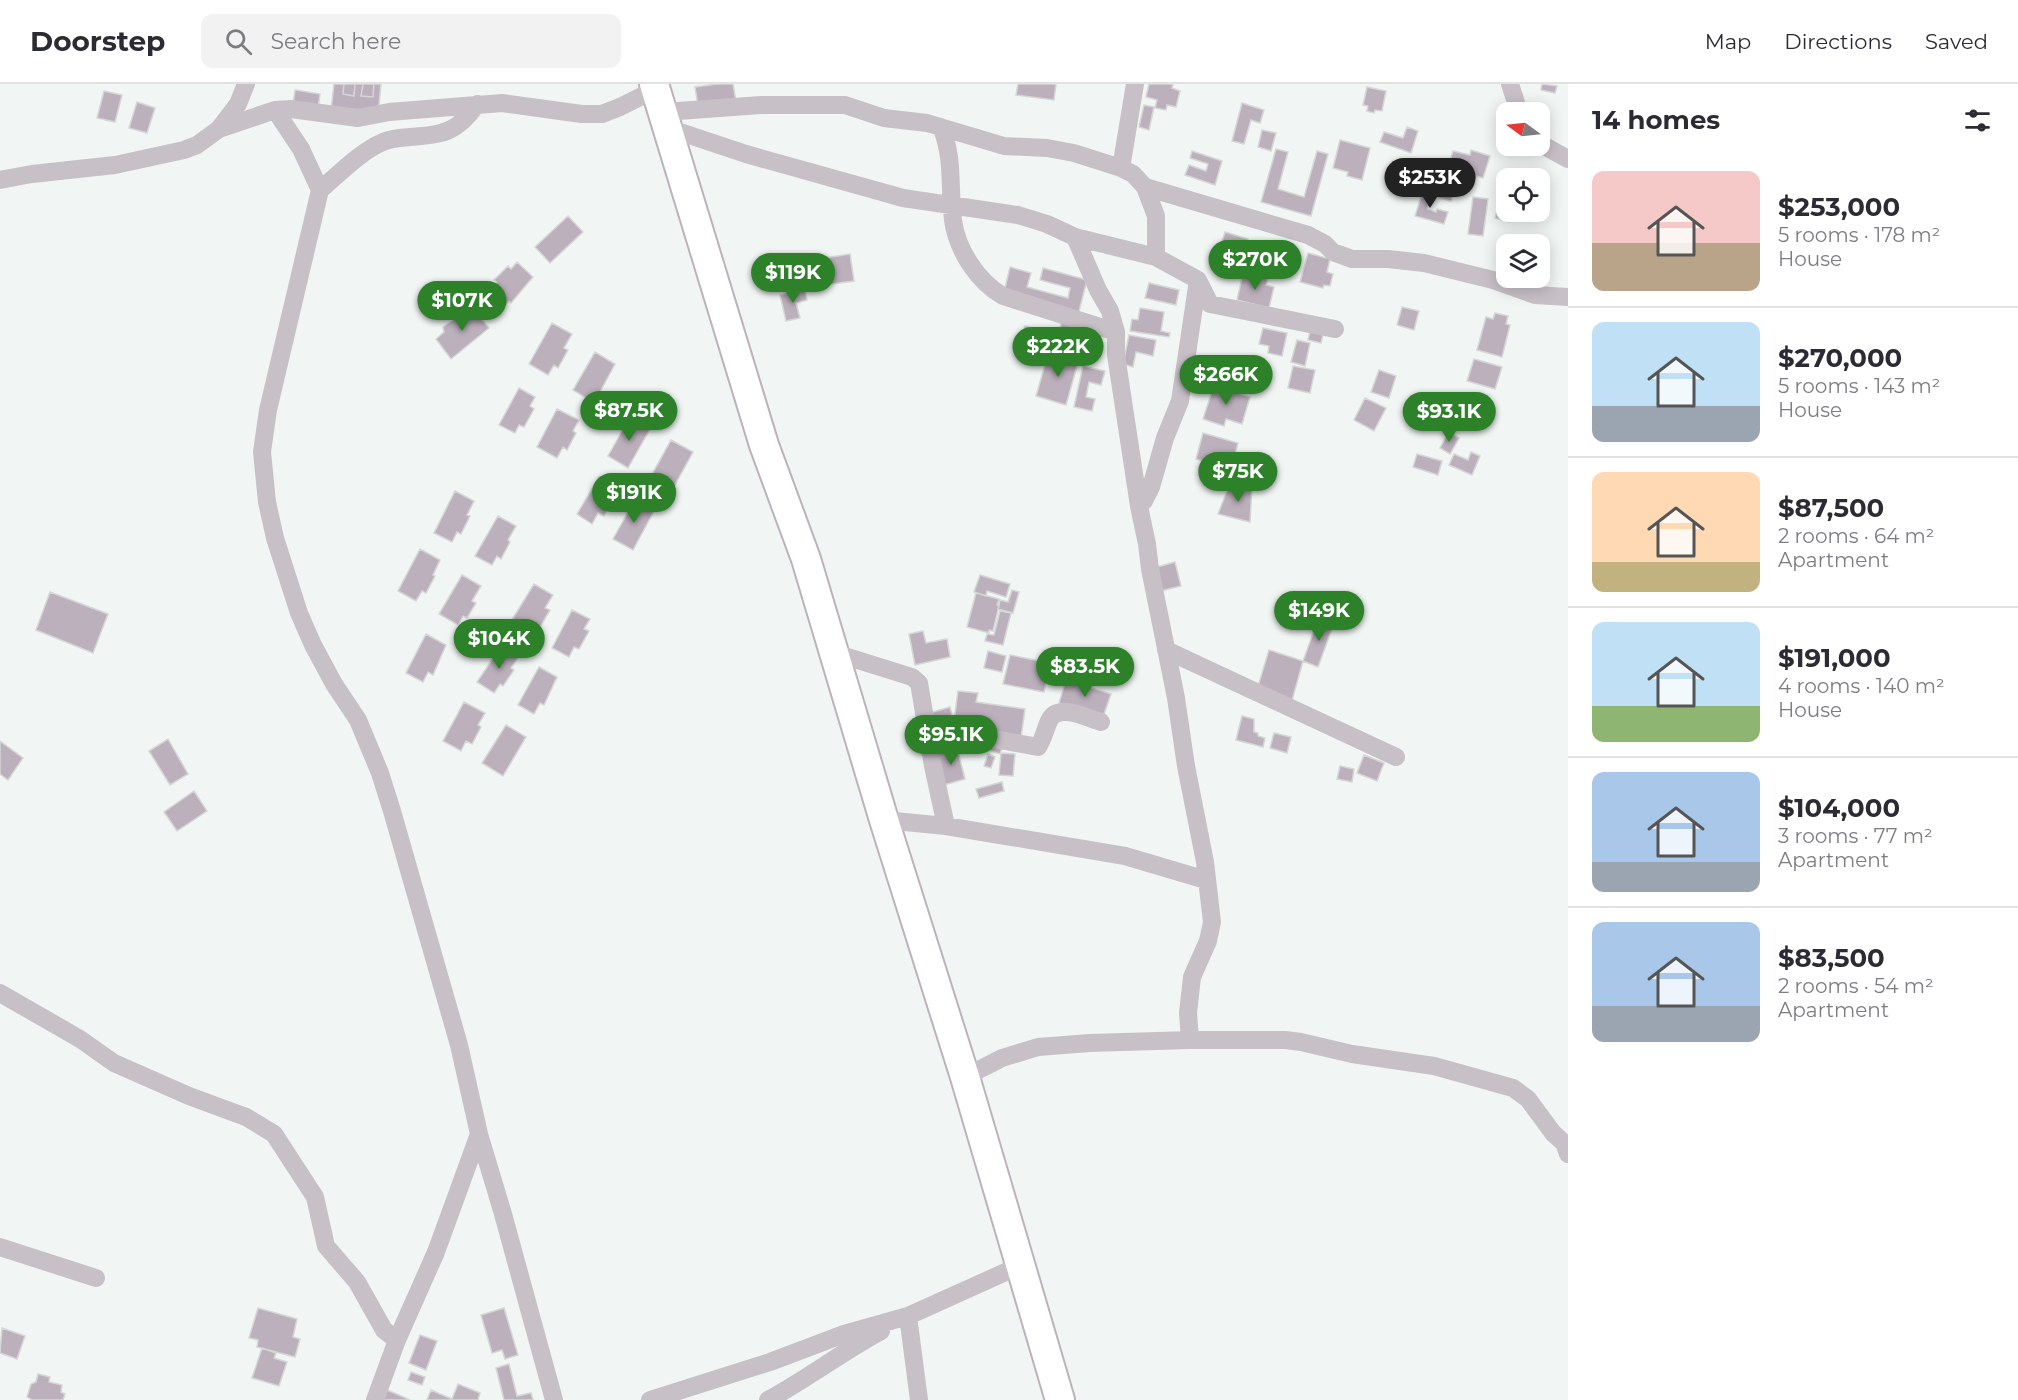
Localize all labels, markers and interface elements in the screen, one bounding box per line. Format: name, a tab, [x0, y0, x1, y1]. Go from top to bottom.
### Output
search box	[201, 14, 621, 68]
text: Doorstep	[30, 24, 165, 58]
icon: search	[222, 25, 255, 58]
text: Search here	[270, 28, 401, 55]
text: Map	[1705, 29, 1751, 54]
text: Directions	[1784, 29, 1892, 54]
text: Saved	[1925, 29, 1988, 54]
north arrow	[1496, 102, 1550, 156]
map controls	[1496, 102, 1550, 288]
text: 14 homes	[1592, 104, 1720, 136]
icon: filters	[1961, 104, 1994, 137]
pin: $253K	[1388, 158, 1472, 209]
text: $253K	[1399, 165, 1462, 189]
button: locate	[1496, 168, 1550, 222]
text: $253,000	[1778, 191, 1900, 223]
icon: home	[1640, 195, 1712, 267]
text: 5 rooms · 178 m²	[1778, 223, 1940, 247]
button: layers	[1496, 234, 1550, 288]
pin: $270K	[1213, 240, 1297, 291]
text: $270K	[1223, 247, 1287, 271]
text: House	[1778, 247, 1842, 271]
pin: $119K	[751, 253, 835, 304]
text: $119K	[765, 260, 821, 284]
pin: $107K	[420, 281, 504, 332]
text: $107K	[431, 288, 493, 312]
pin: $222K	[1016, 327, 1100, 378]
text: $222K	[1027, 334, 1089, 358]
text: $270,000	[1778, 342, 1902, 374]
icon: home	[1640, 346, 1712, 418]
pin: $266K	[1184, 355, 1268, 406]
text: $266K	[1194, 362, 1258, 386]
text: 5 rooms · 143 m²	[1778, 374, 1940, 398]
pin: $87.5K	[580, 391, 678, 442]
pin: $93.1K	[1400, 392, 1498, 443]
text: $87.5K	[594, 398, 664, 422]
text: House	[1778, 398, 1842, 422]
text: $93.1K	[1417, 399, 1481, 423]
pin: $75K	[1202, 452, 1274, 503]
text: $75K	[1212, 459, 1264, 483]
pin: $191K	[592, 473, 676, 524]
text: $191K	[606, 480, 662, 504]
text: $87,500	[1778, 492, 1884, 524]
icon: home	[1640, 496, 1712, 568]
text: 2 rooms · 64 m²	[1778, 524, 1934, 548]
text: Apartment	[1778, 548, 1889, 572]
pin: $149K	[1277, 591, 1361, 642]
text: $149K	[1288, 598, 1350, 622]
pin: $104K	[457, 619, 541, 670]
text: $104K	[468, 626, 530, 650]
text: $191,000	[1778, 642, 1891, 674]
icon: home	[1640, 646, 1712, 718]
pin: $83.5K	[1036, 647, 1134, 698]
text: $83.5K	[1050, 654, 1120, 678]
text: 4 rooms · 140 m²	[1778, 674, 1945, 698]
text: House	[1778, 698, 1842, 722]
pin: $95.1K	[902, 715, 1000, 766]
text: $95.1K	[919, 722, 983, 746]
text: $104,000	[1778, 792, 1900, 824]
icon: home	[1640, 796, 1712, 868]
text: 3 rooms · 77 m²	[1778, 824, 1933, 848]
text: Apartment	[1778, 848, 1889, 872]
text: $83,500	[1778, 942, 1885, 974]
icon: home	[1640, 946, 1712, 1018]
text: 2 rooms · 54 m²	[1778, 974, 1934, 998]
text: Apartment	[1778, 998, 1889, 1022]

